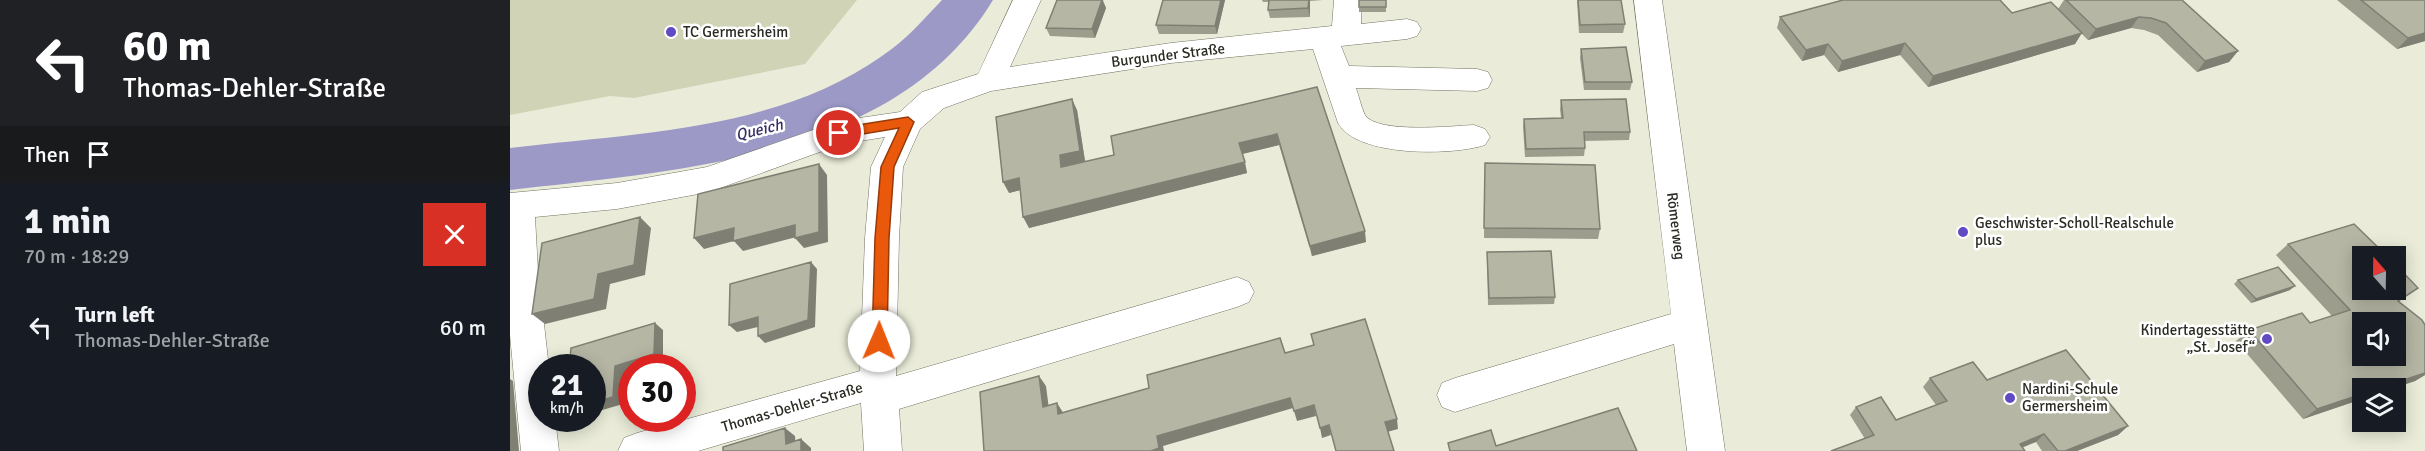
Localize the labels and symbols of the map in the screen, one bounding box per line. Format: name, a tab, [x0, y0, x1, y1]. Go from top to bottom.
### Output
place label: TC Germersheim	[683, 23, 788, 41]
marker: TC Germersheim	[664, 25, 678, 39]
street label: Burgunder Straße	[1110, 39, 1226, 71]
pin	[813, 107, 864, 158]
water label: Queich	[734, 114, 786, 145]
street label: Römerweg	[1663, 191, 1689, 261]
place label: Geschwister-Scholl-Realschule plus	[1975, 214, 2174, 249]
marker: Geschwister-Scholl-Realschule plus	[1956, 225, 1970, 239]
north arrow	[2352, 246, 2406, 300]
position arrow	[847, 309, 911, 373]
place label: Kindertagesstätte „St. Josef“	[2141, 321, 2255, 356]
marker: Kindertagesstätte „St. Josef“	[2260, 332, 2274, 346]
speed limit sign: 30	[618, 354, 696, 432]
street label: Thomas-Dehler-Straße	[719, 378, 865, 436]
place label: Nardini-Schule Germersheim	[2022, 380, 2118, 415]
marker: Nardini-Schule Germersheim	[2003, 391, 2017, 405]

